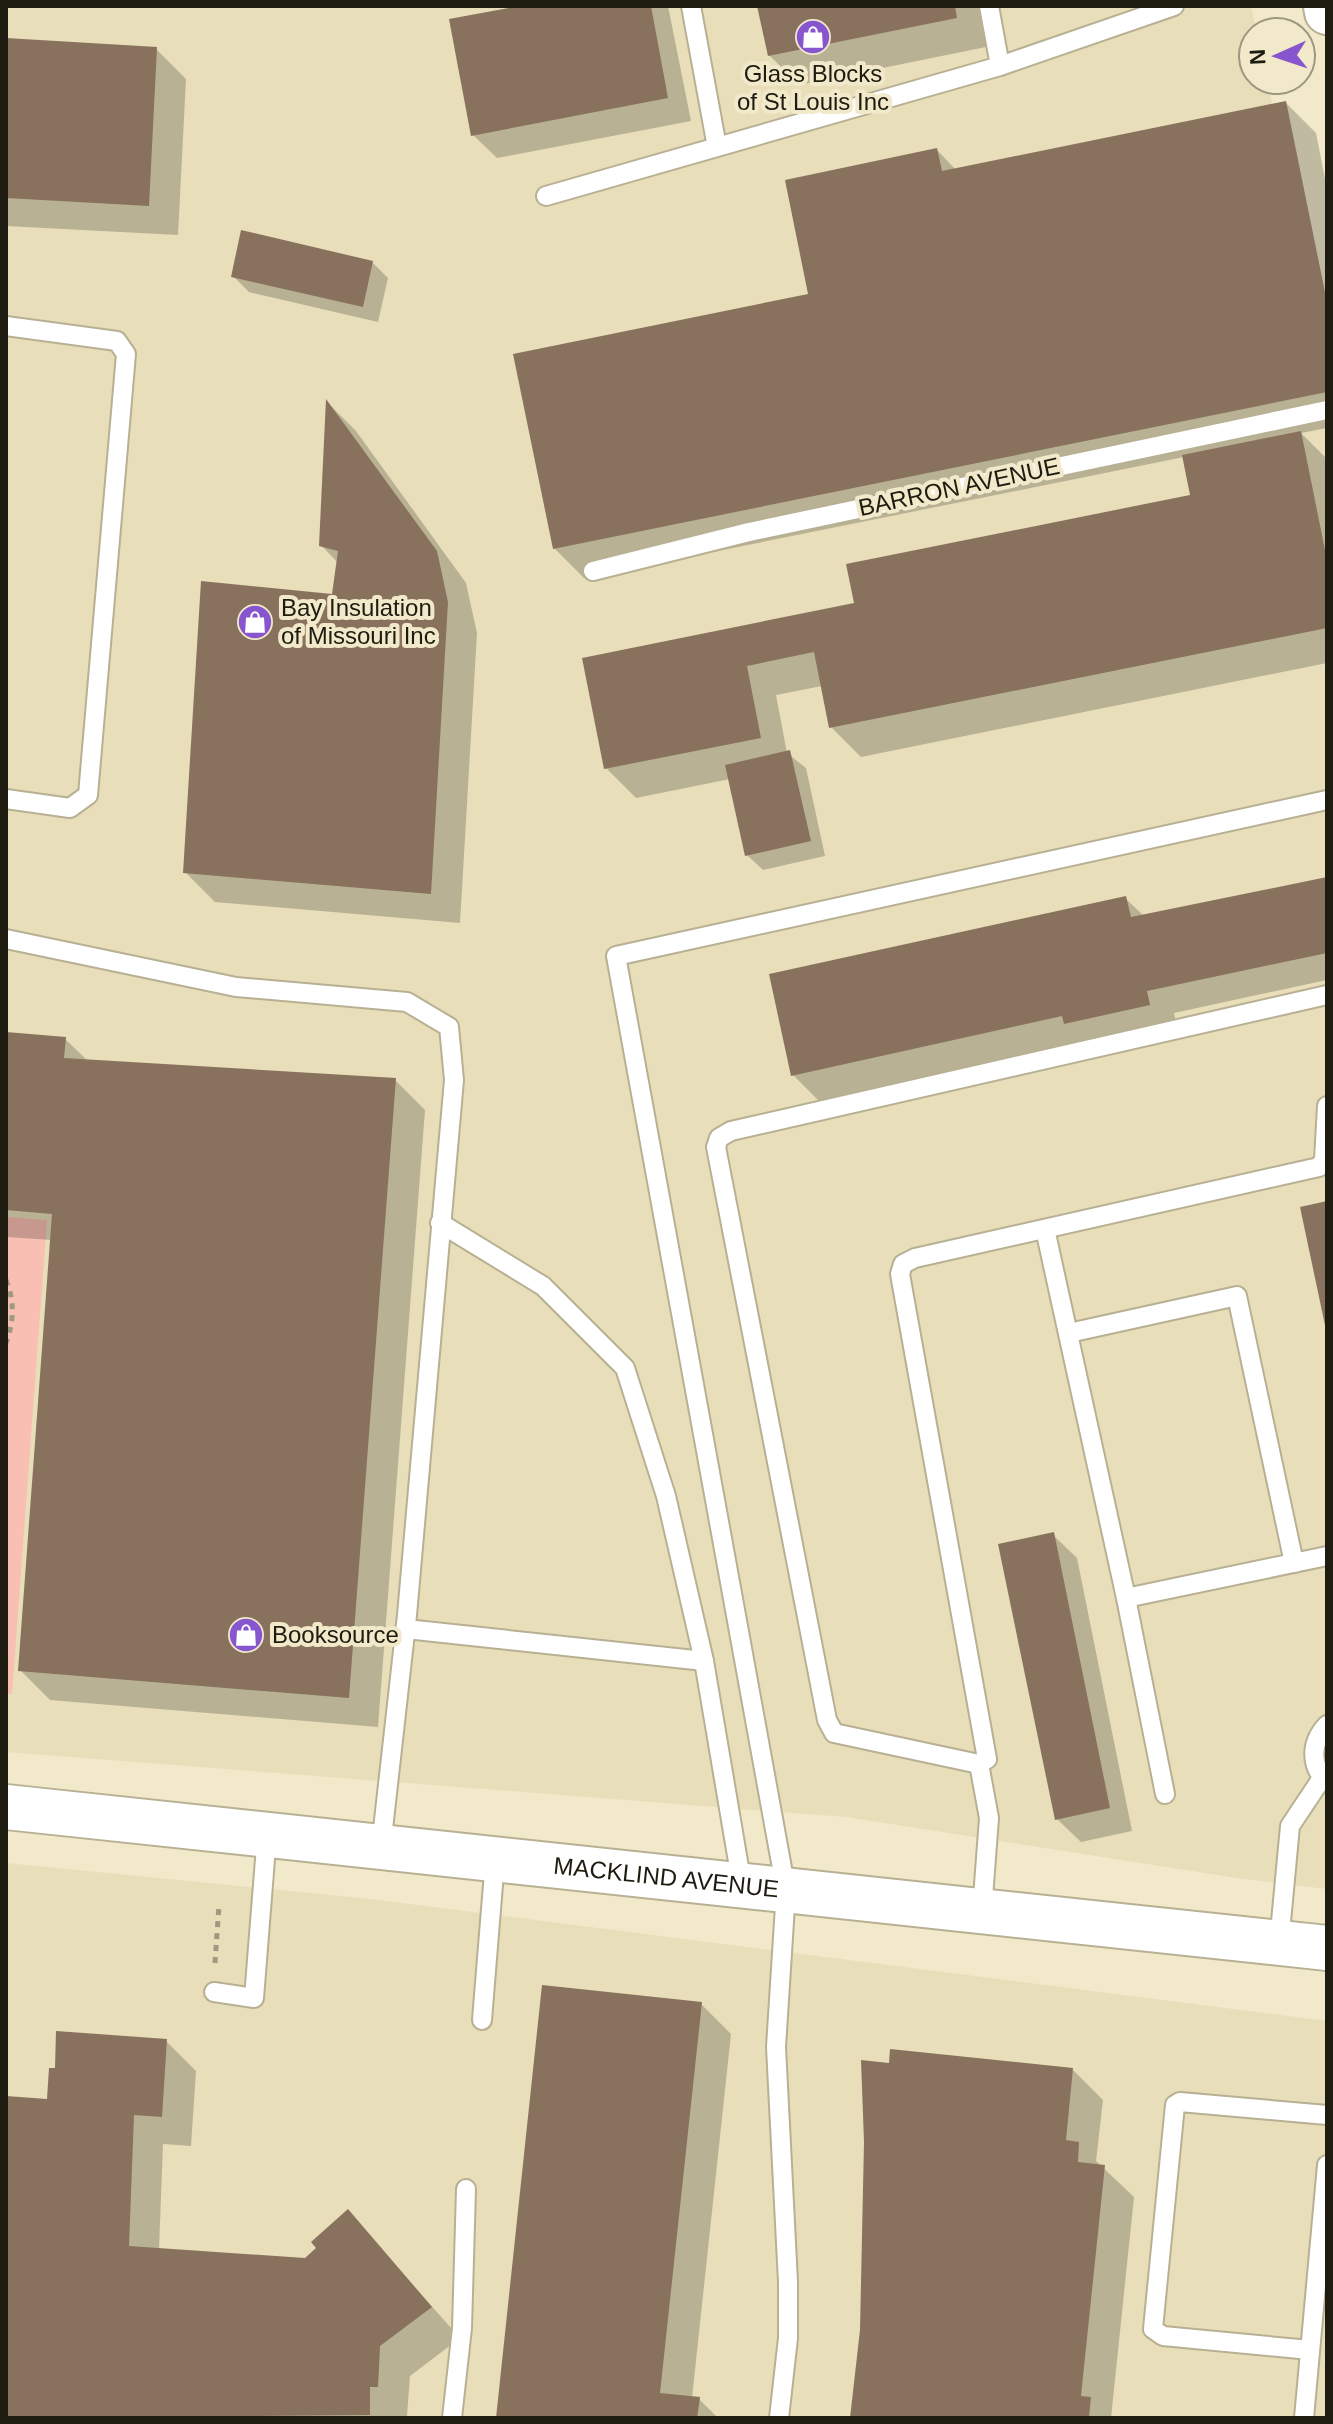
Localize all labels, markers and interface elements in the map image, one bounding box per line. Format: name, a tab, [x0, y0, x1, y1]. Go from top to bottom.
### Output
north arrow	[1237, 16, 1317, 96]
shop icon: Glass Blocks of St Louis Inc	[794, 18, 832, 56]
text: N	[1245, 48, 1270, 66]
place label: Glass Blocks of St Louis Inc	[737, 60, 889, 115]
street label: BARRON AVENUE	[856, 452, 1062, 521]
place label: Bay Insulation of Missouri Inc	[281, 594, 436, 649]
shop icon: Bay Insulation of Missouri Inc	[236, 603, 274, 641]
shop icon: Booksource	[227, 1616, 265, 1654]
place label: Booksource	[272, 1621, 399, 1648]
street label: MACKLIND AVENUE	[552, 1852, 780, 1902]

